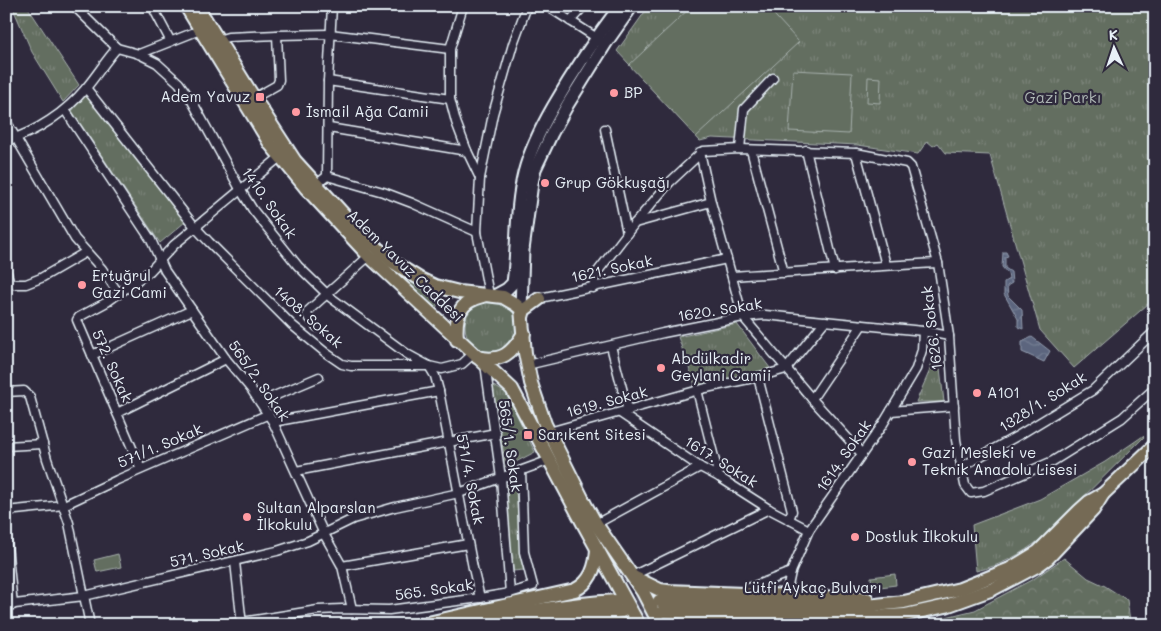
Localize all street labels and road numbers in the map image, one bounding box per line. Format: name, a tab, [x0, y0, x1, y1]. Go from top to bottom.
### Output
street label: 1410. Sokak	[238, 163, 302, 242]
street label: Adem Yavuz Caddesi	[343, 204, 468, 326]
street label: 1621. Sokak	[569, 250, 654, 286]
street label: 1408. Sokak	[270, 281, 348, 352]
street label: 1626. Sokak	[916, 285, 946, 372]
street label: 1620. Sokak	[676, 292, 764, 326]
street label: 572. Sokak	[88, 326, 138, 405]
street label: 565/2. Sokak	[224, 336, 295, 425]
street label: 1328/1. Sokak	[995, 366, 1090, 436]
street label: 1619. Sokak	[564, 381, 650, 421]
street label: 565/1. Sokak	[495, 398, 527, 493]
street label: 1614. Sokak	[811, 416, 875, 495]
street label: 571/1. Sokak	[114, 418, 205, 472]
street label: 1617. Sokak	[681, 431, 762, 492]
street label: 571/4. Sokak	[452, 432, 490, 526]
street label: 571. Sokak	[168, 535, 246, 571]
street label: 565. Sokak	[394, 574, 474, 604]
street label: Lütfi Aykaç Bulvarı	[744, 577, 882, 597]

